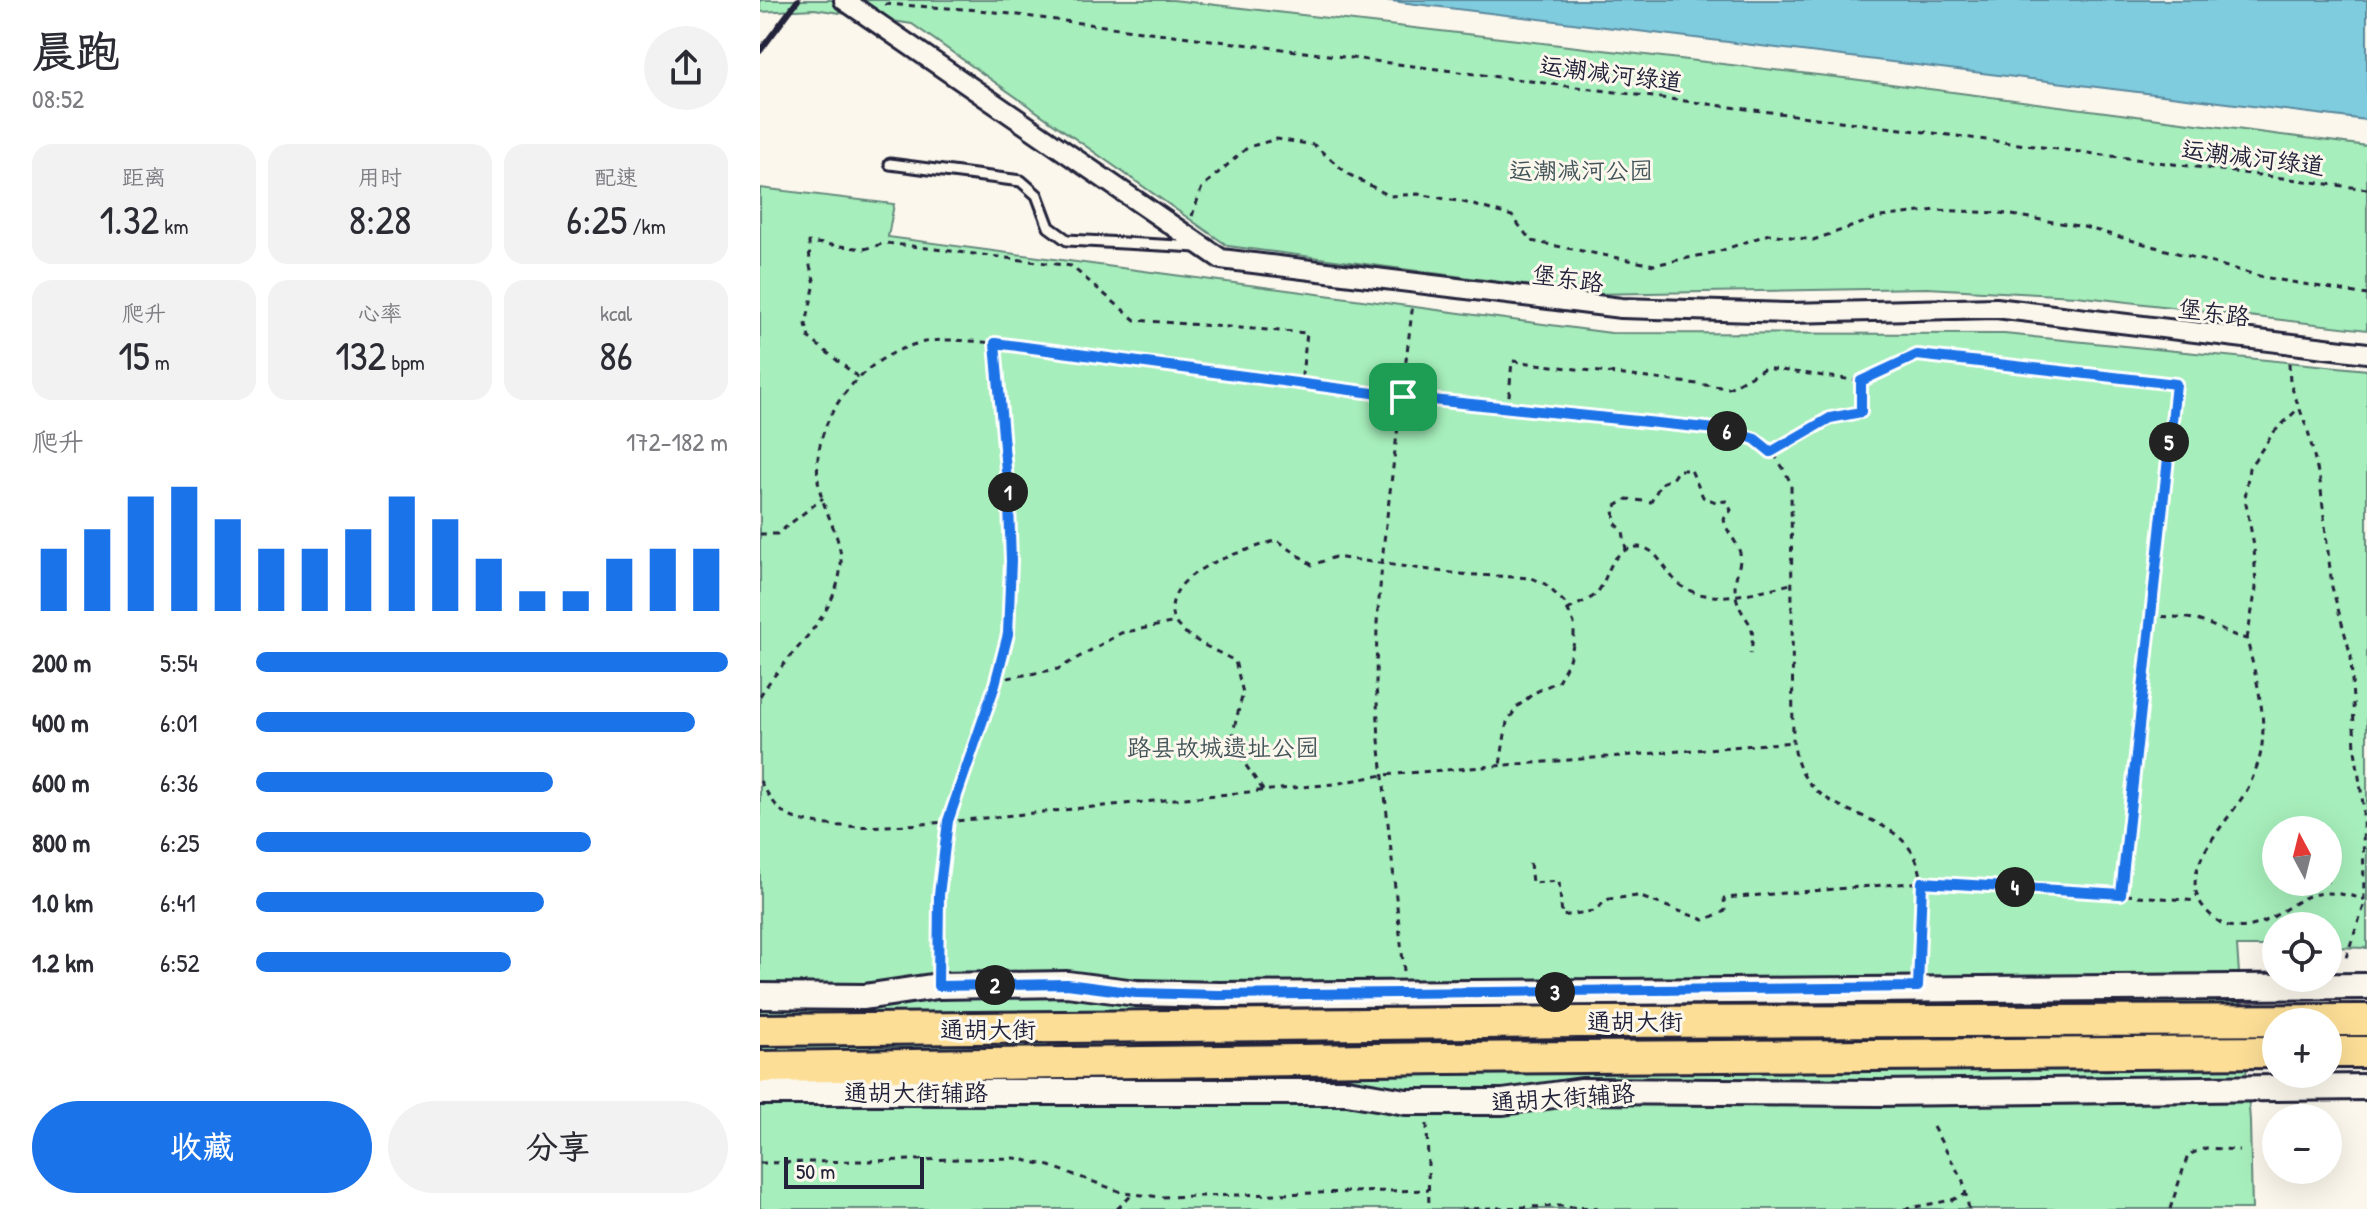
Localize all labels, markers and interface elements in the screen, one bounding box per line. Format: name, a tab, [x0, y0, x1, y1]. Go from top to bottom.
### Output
text: 晨跑	[32, 21, 120, 81]
button: share	[644, 26, 728, 110]
street label: 运潮减河绿道	[1538, 48, 1684, 98]
text: 08:52	[32, 81, 84, 116]
street label: 运潮减河绿道	[2180, 132, 2326, 182]
park label: 运潮减河公园	[1509, 154, 1653, 186]
text: 距离	[122, 162, 166, 192]
text: 用时	[358, 162, 402, 192]
text: 配速	[594, 162, 638, 192]
text: 1.32	[100, 192, 159, 246]
text: 8:28	[349, 192, 411, 246]
text: 6:25	[566, 192, 627, 246]
text: km	[159, 211, 188, 241]
text: /km	[627, 211, 666, 241]
street label: 堡东路	[1530, 258, 1606, 298]
street label: 堡东路	[2176, 292, 2252, 332]
text: 爬升	[122, 298, 166, 328]
text: 心率	[358, 298, 402, 328]
text: kcal	[600, 298, 632, 328]
text: 15	[118, 328, 150, 382]
text: 132	[335, 328, 386, 382]
text: 86	[599, 328, 633, 382]
text: m	[150, 347, 170, 377]
text: bpm	[386, 347, 425, 377]
pin	[1369, 363, 1437, 431]
icon: arrive	[1381, 375, 1425, 419]
pin: 6	[1707, 411, 1747, 451]
text: 6	[1723, 416, 1731, 446]
pin: 5	[2149, 422, 2189, 462]
text: 爬升	[32, 424, 84, 459]
text: 172–182 m	[626, 424, 728, 459]
text: 5	[2164, 427, 2174, 457]
pin: 1	[988, 472, 1028, 512]
text: 1	[1004, 477, 1012, 507]
text: 200 m	[32, 645, 91, 680]
text: 5:54	[160, 645, 198, 680]
text: 400 m	[32, 705, 89, 740]
text: 6:01	[160, 705, 198, 740]
park label: 路县故城遗址公园	[1127, 731, 1319, 763]
text: 600 m	[32, 765, 89, 800]
text: 6:36	[160, 765, 198, 800]
north arrow	[2262, 816, 2342, 896]
map controls	[2262, 816, 2342, 1184]
text: 800 m	[32, 825, 90, 860]
text: 6:25	[160, 825, 200, 860]
pin: 4	[1995, 867, 2035, 907]
text: 4	[2011, 872, 2019, 902]
text: 1.0 km	[32, 885, 93, 920]
text: 6:41	[160, 885, 196, 920]
button: locate	[2262, 912, 2342, 992]
text: 1.2 km	[32, 945, 94, 980]
text: 6:52	[160, 945, 200, 980]
pin: 2	[975, 965, 1015, 1005]
text: 2	[990, 970, 1000, 1000]
pin: 3	[1535, 972, 1575, 1012]
text: 3	[1550, 977, 1560, 1007]
street label: 通胡大街	[1587, 1005, 1683, 1037]
button: +	[2262, 1008, 2342, 1088]
street label: 通胡大街	[940, 1013, 1036, 1045]
street label: 通胡大街辅路	[844, 1076, 988, 1108]
street label: 通胡大街辅路	[1490, 1076, 1636, 1118]
button: 收藏	[32, 1101, 372, 1193]
button: 分享	[388, 1101, 728, 1193]
button: −	[2262, 1104, 2342, 1184]
scale bar	[784, 1153, 924, 1189]
text: 50 m	[796, 1156, 835, 1186]

